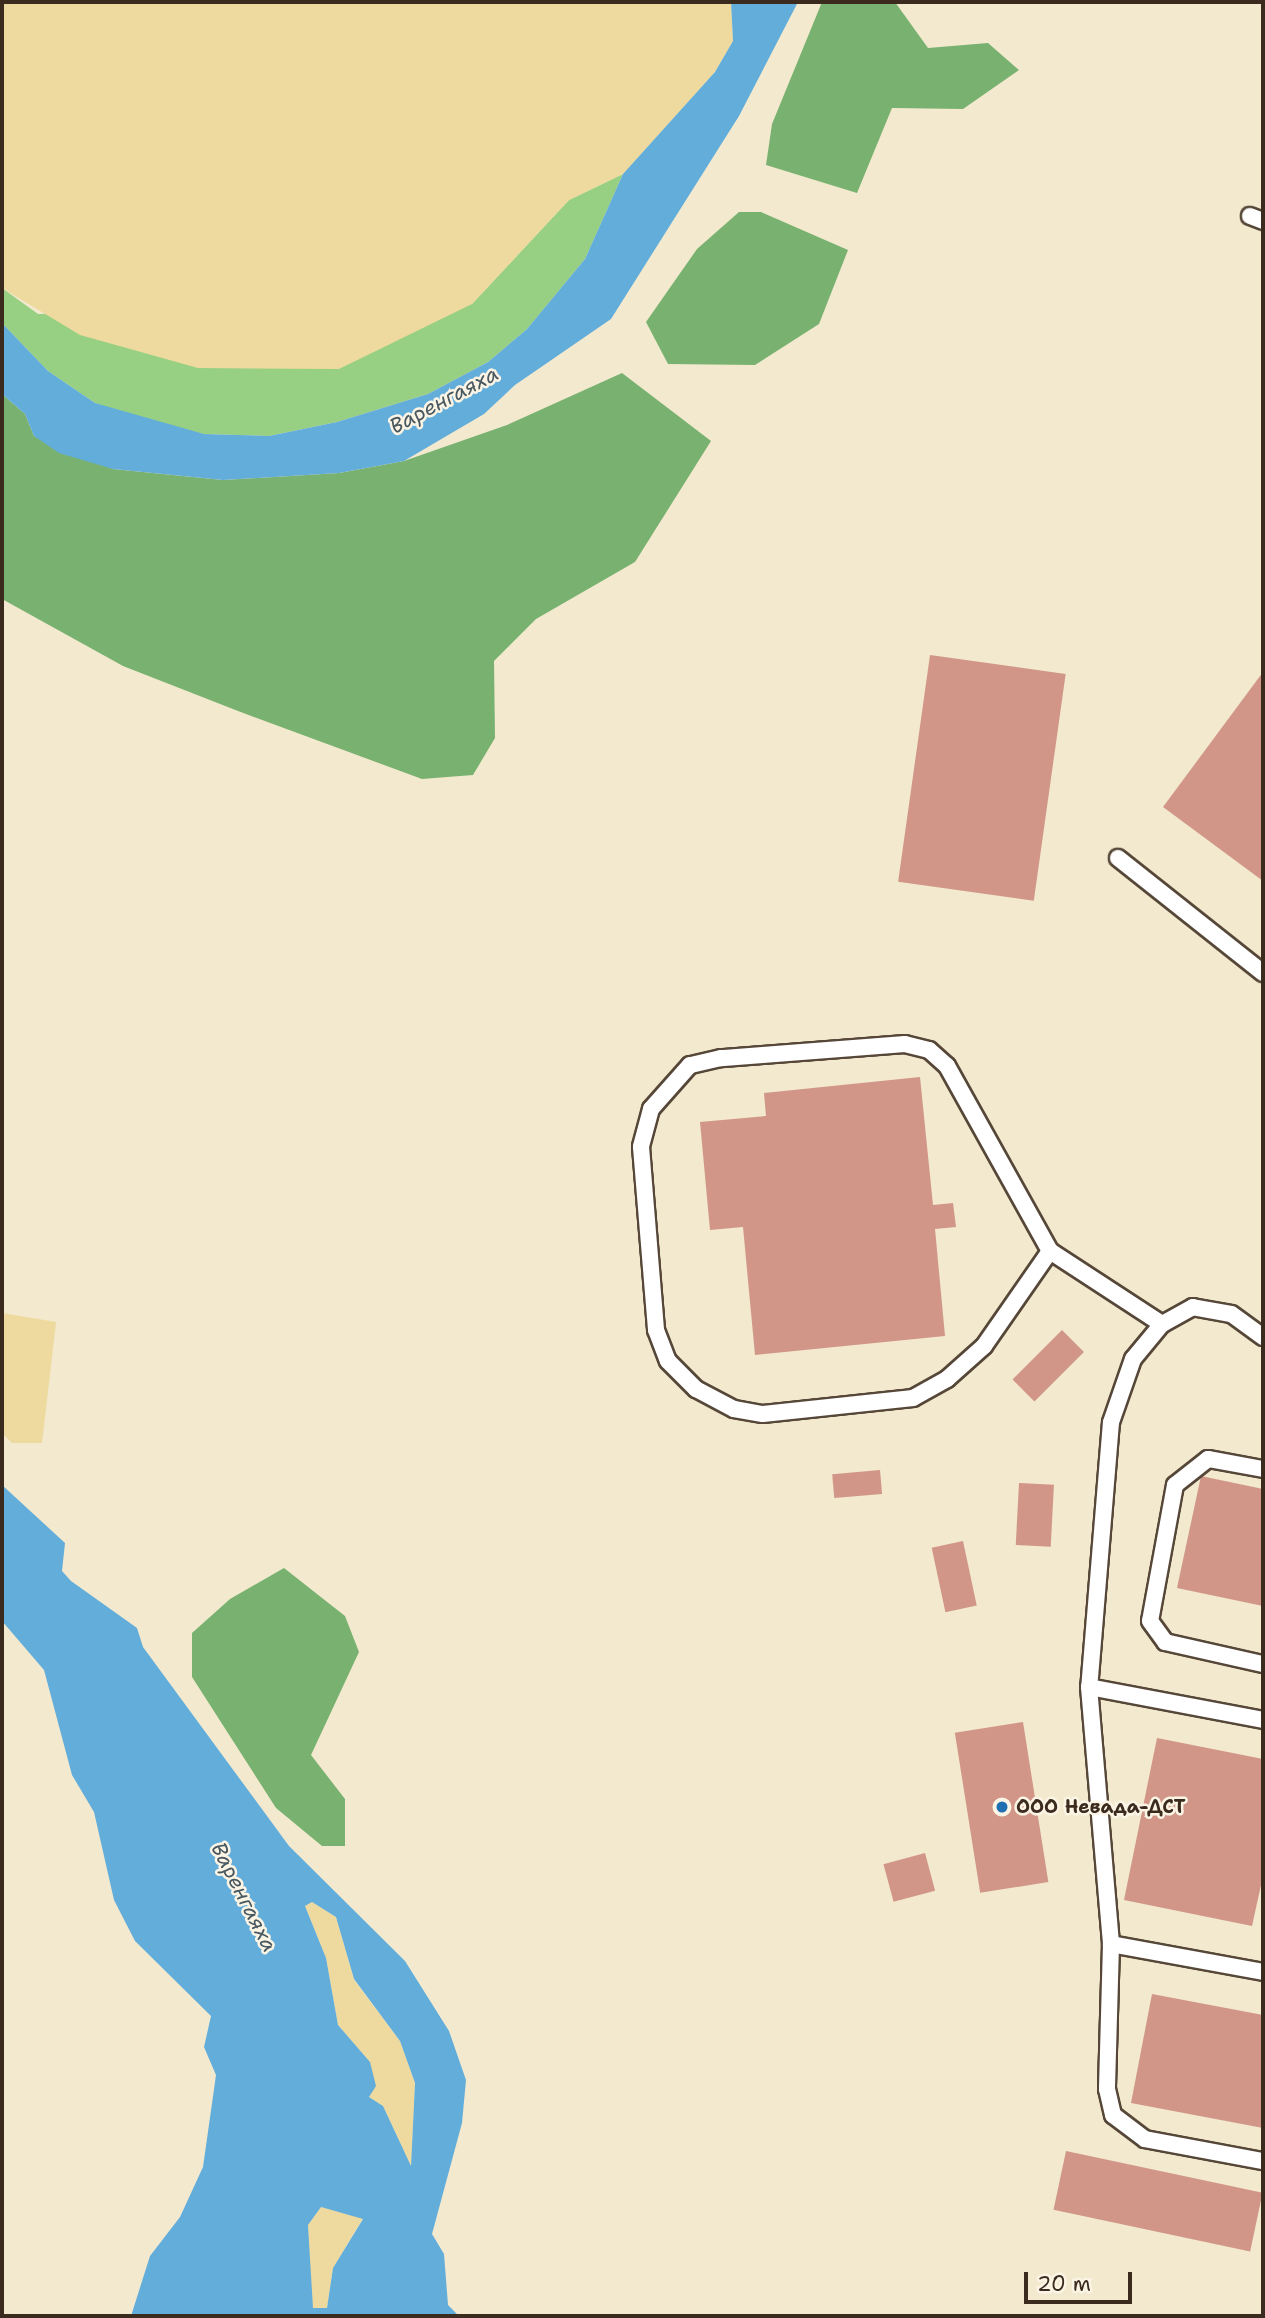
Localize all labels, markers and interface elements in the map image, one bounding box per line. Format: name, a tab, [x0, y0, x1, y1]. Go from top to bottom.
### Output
water label: Варенгаяха	[385, 361, 503, 439]
place label: ООО Невада-ДСТ	[1016, 1796, 1186, 1818]
marker: ООО Невада-ДСТ	[994, 1799, 1010, 1815]
water label: Варенгаяха	[206, 1838, 282, 1956]
scale bar	[1027, 2258, 1136, 2302]
text: 20 m	[1037, 2270, 1091, 2298]

